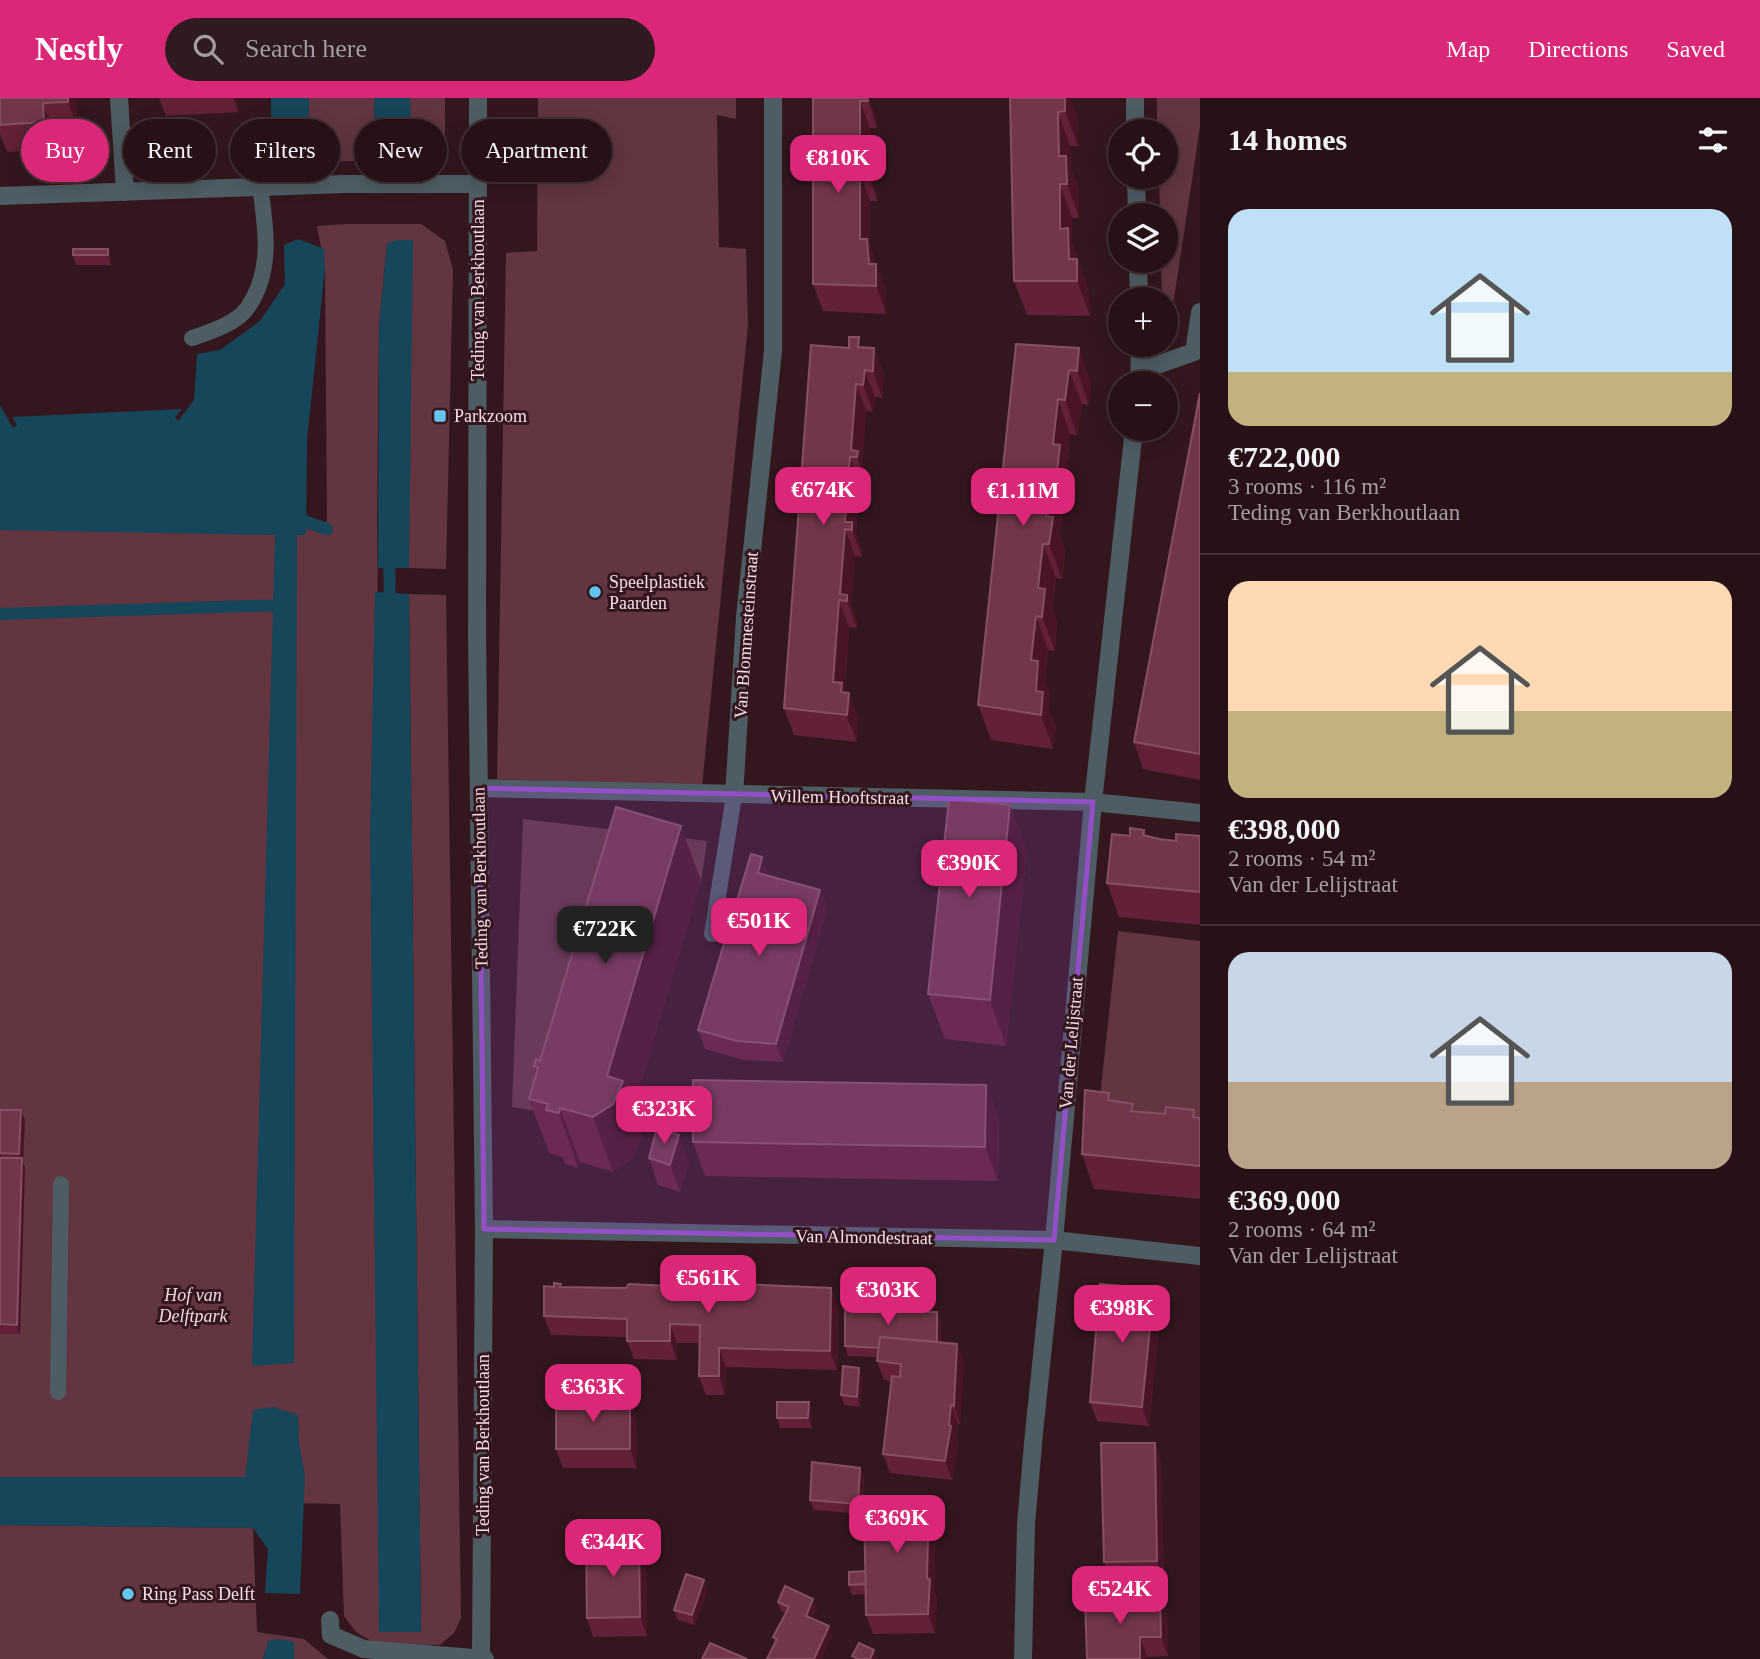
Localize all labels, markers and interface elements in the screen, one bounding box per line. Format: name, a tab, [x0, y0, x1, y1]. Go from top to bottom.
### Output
search box	[165, 18, 655, 81]
icon: search	[189, 30, 227, 68]
text: Nestly	[35, 31, 123, 67]
text: Search here	[245, 34, 367, 63]
text: Map	[1446, 36, 1490, 62]
text: Directions	[1528, 36, 1628, 62]
text: Saved	[1666, 36, 1725, 62]
chip: Buy	[21, 119, 109, 182]
chip: Rent	[123, 119, 216, 182]
chip: Filters	[230, 119, 340, 182]
chip: New	[354, 119, 447, 182]
chip: Apartment	[461, 119, 612, 182]
map controls	[1108, 119, 1178, 441]
button: locate	[1108, 119, 1178, 189]
icon: filters	[1694, 121, 1732, 159]
text: 14 homes	[1228, 123, 1347, 156]
pin: €810K	[789, 136, 887, 195]
text: €810K	[806, 145, 870, 170]
street label: Teding van Berkhoutlaan	[468, 199, 488, 381]
button: layers	[1108, 203, 1178, 273]
icon: home	[1417, 255, 1543, 381]
button: +	[1108, 287, 1178, 357]
button: −	[1108, 371, 1178, 441]
place label: Parkzoom	[454, 406, 527, 426]
marker: Parkzoom	[432, 408, 448, 424]
text: €722,000	[1228, 440, 1341, 473]
pin: €674K	[774, 468, 872, 527]
pin: €1.11M	[966, 468, 1080, 528]
text: 3 rooms · 116 m²	[1228, 474, 1386, 499]
text: €674K	[791, 477, 855, 502]
text: €1.11M	[987, 478, 1059, 503]
text: Teding van Berkhoutlaan	[1228, 500, 1460, 525]
street label: Van Blommesteinstraat	[730, 551, 762, 719]
place label: Speelplastiek Paarden	[609, 572, 705, 613]
marker: Speelplastiek Paarden	[587, 584, 603, 600]
icon: home	[1417, 627, 1543, 753]
street label: Willem Hooftstraat	[770, 786, 910, 808]
street label: Teding van Berkhoutlaan	[468, 787, 492, 969]
text: €398,000	[1228, 812, 1341, 845]
pin: €390K	[920, 840, 1018, 900]
text: 2 rooms · 54 m²	[1228, 846, 1375, 871]
text: €390K	[937, 850, 1001, 875]
text: Van der Lelijstraat	[1228, 872, 1398, 897]
pin: €501K	[710, 898, 808, 958]
pin: €722K	[556, 906, 654, 966]
text: €501K	[727, 908, 791, 933]
text: €722K	[573, 916, 637, 941]
street label: Van der Lelijstraat	[1055, 976, 1087, 1110]
icon: home	[1417, 998, 1543, 1124]
pin: €323K	[615, 1086, 713, 1146]
text: €323K	[632, 1096, 696, 1121]
text: €369,000	[1228, 1183, 1341, 1216]
text: 2 rooms · 64 m²	[1228, 1217, 1375, 1242]
street label: Van Almondestraat	[795, 1226, 933, 1248]
text: Van der Lelijstraat	[1228, 1243, 1398, 1268]
pin: €561K	[659, 1256, 757, 1315]
text: €561K	[676, 1265, 740, 1290]
pin: €303K	[839, 1268, 937, 1327]
text: €303K	[856, 1277, 920, 1302]
park label: Hof van Delftpark	[158, 1285, 228, 1326]
pin: €398K	[1073, 1286, 1171, 1345]
text: €398K	[1090, 1295, 1154, 1320]
street label: Teding van Berkhoutlaan	[473, 1354, 493, 1536]
pin: €363K	[544, 1364, 642, 1424]
text: €363K	[561, 1374, 625, 1399]
pin: €369K	[848, 1496, 946, 1555]
text: €369K	[865, 1505, 929, 1530]
pin: €344K	[564, 1520, 662, 1579]
text: €344K	[581, 1529, 645, 1554]
pin: €524K	[1071, 1566, 1169, 1626]
text: €524K	[1088, 1576, 1152, 1601]
place label: Ring Pass Delft	[142, 1584, 255, 1604]
marker: Ring Pass Delft	[120, 1586, 136, 1602]

